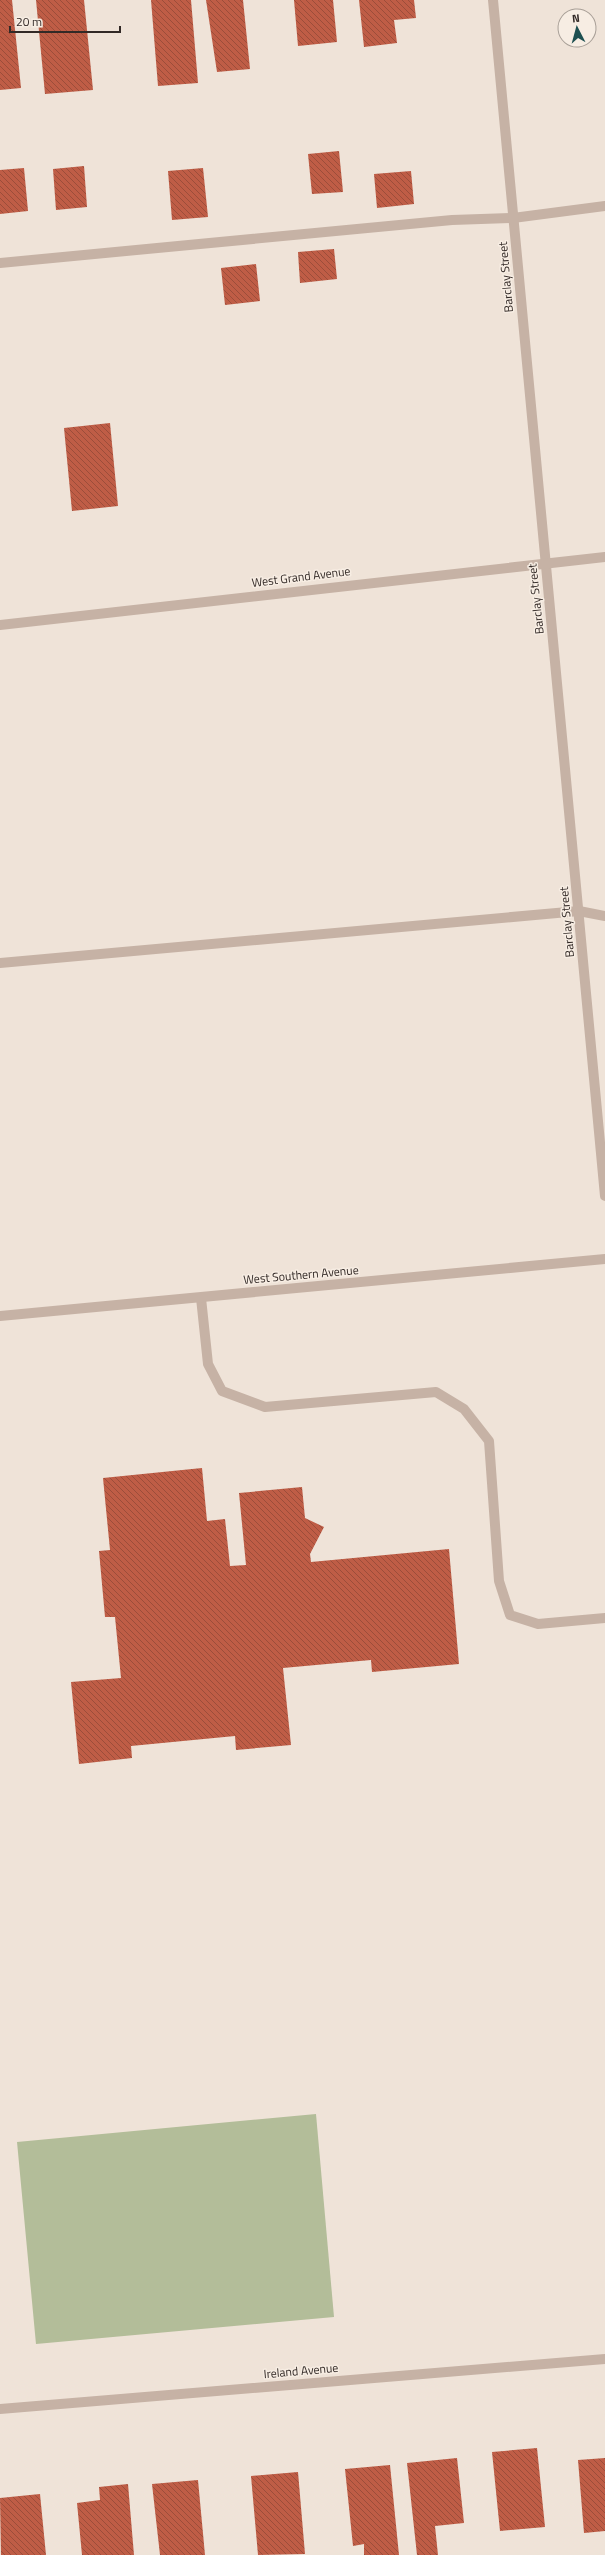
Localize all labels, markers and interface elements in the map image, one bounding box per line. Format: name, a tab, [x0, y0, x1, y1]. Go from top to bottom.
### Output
scale bar	[10, 8, 120, 34]
north arrow	[557, 8, 597, 48]
text: N	[571, 10, 581, 26]
text: 20 m	[16, 12, 42, 31]
street label: Barclay Street	[493, 240, 518, 313]
street label: West Grand Avenue	[250, 561, 351, 592]
street label: Barclay Street	[522, 562, 549, 635]
street label: Barclay Street	[554, 885, 579, 958]
street label: West Southern Avenue	[243, 1260, 359, 1289]
street label: Ireland Avenue	[263, 2358, 339, 2383]

